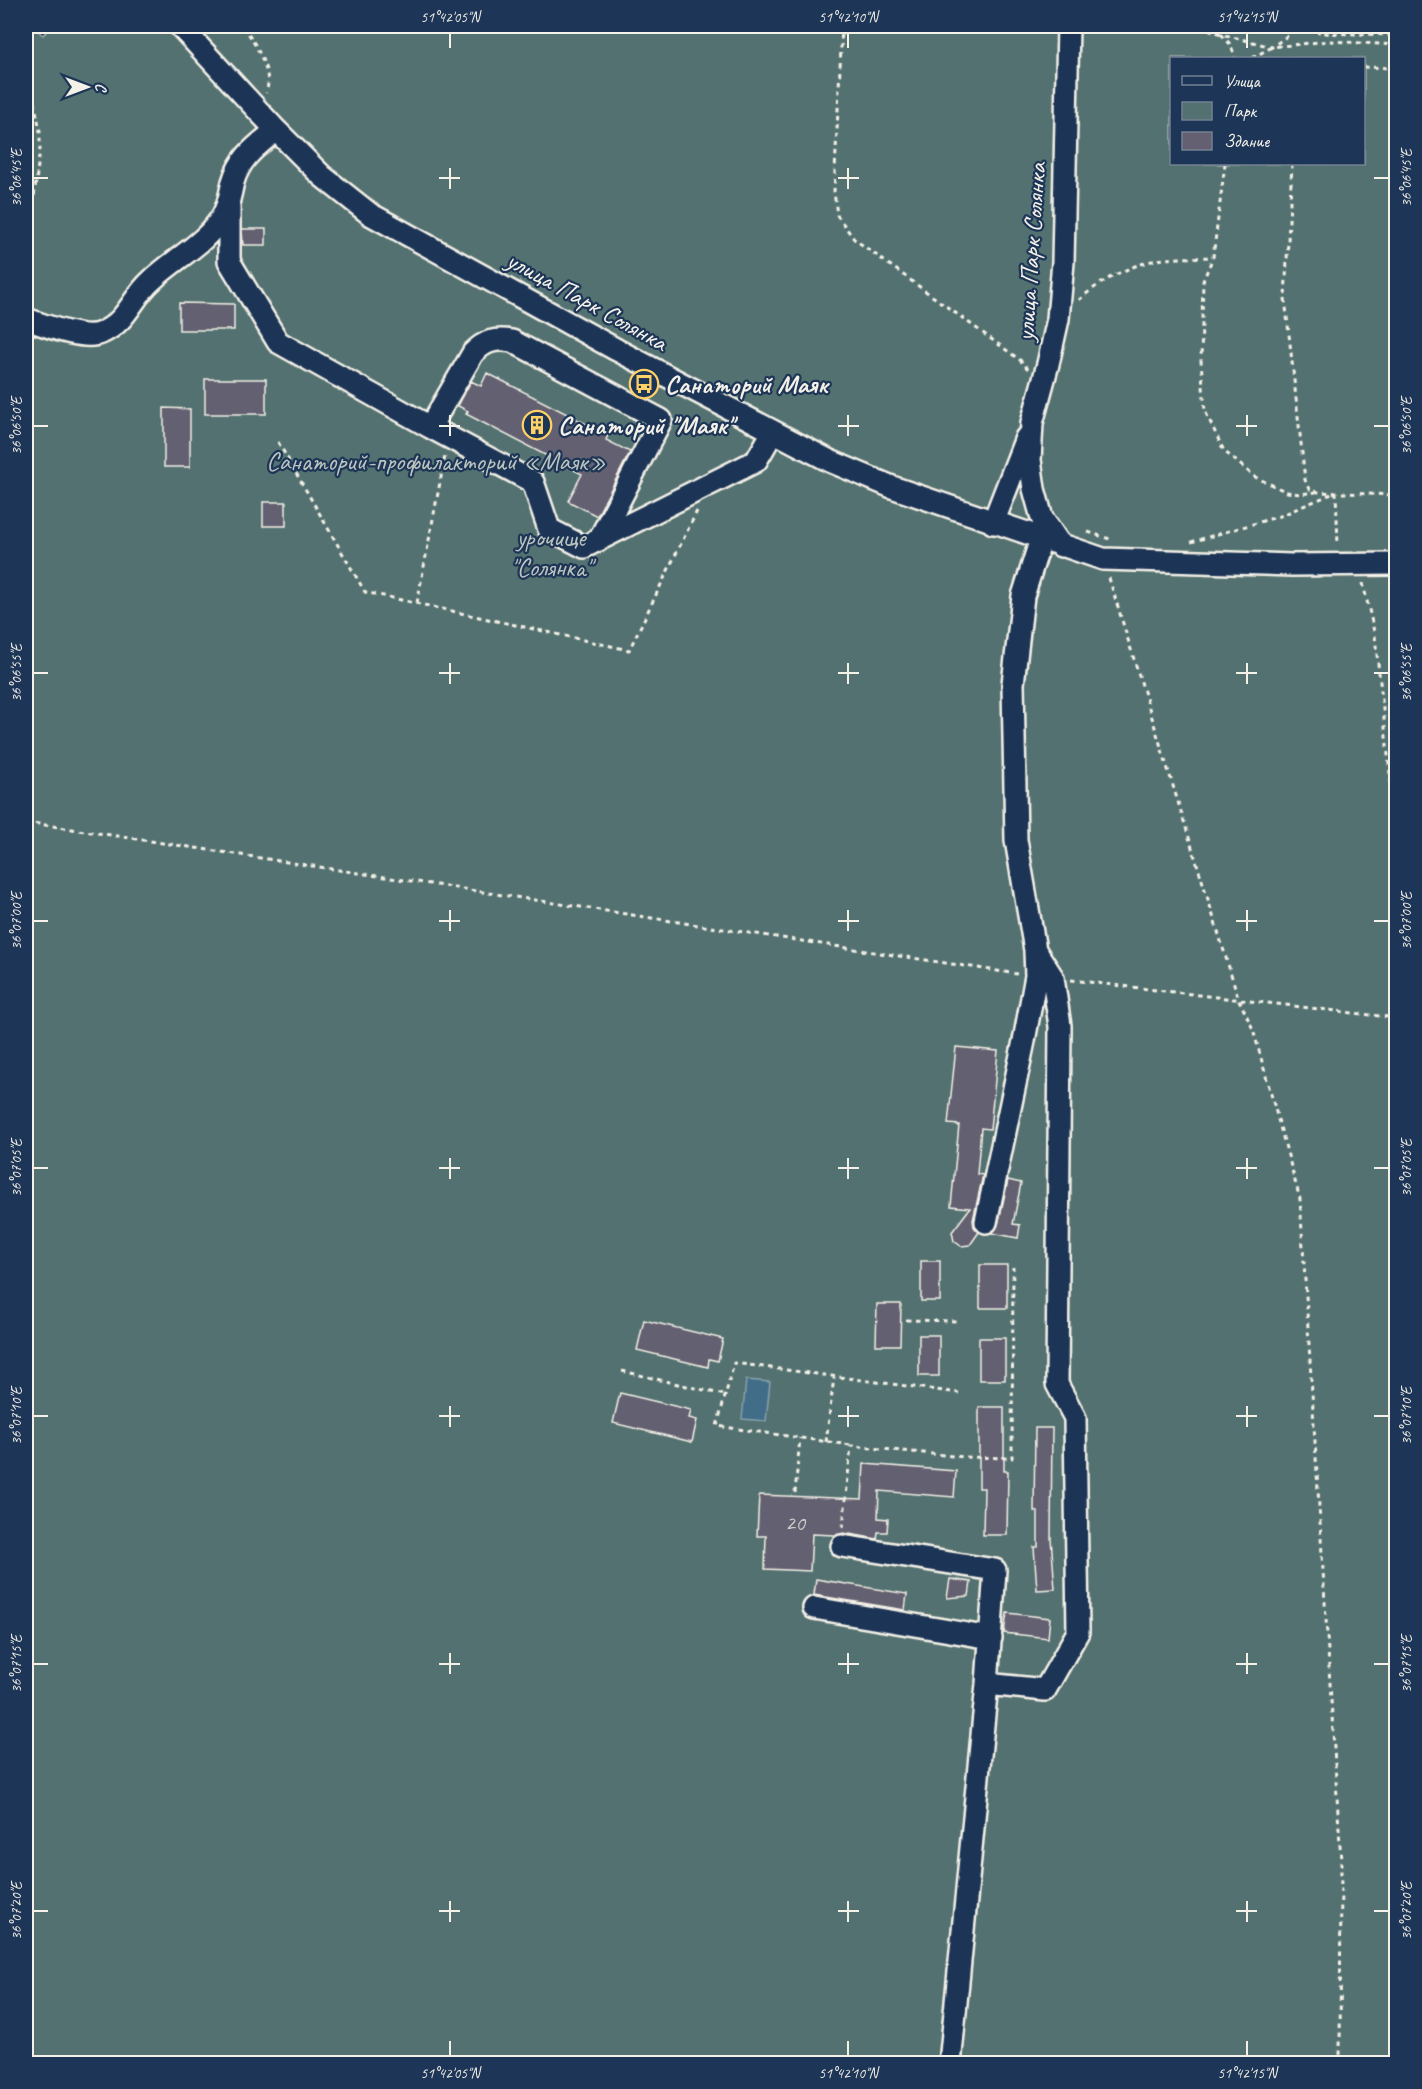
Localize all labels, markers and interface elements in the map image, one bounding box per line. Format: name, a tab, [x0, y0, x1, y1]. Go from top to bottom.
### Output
text: 51°42'05"N	[420, 8, 483, 27]
text: 51°42'10"N	[818, 8, 881, 27]
text: 51°42'15"N	[1217, 8, 1280, 27]
north arrow	[57, 57, 117, 117]
legend	[1170, 57, 1365, 165]
text: Улица	[1224, 70, 1261, 92]
text: С	[91, 83, 111, 93]
text: Парк	[1224, 100, 1258, 122]
text: Здание	[1224, 130, 1270, 152]
text: 36°06'45"E	[7, 147, 26, 207]
text: 36°06'45"E	[1397, 147, 1416, 207]
street label: улица Парк Солянка	[1008, 160, 1054, 344]
street label: улица Парк Солянка	[499, 242, 675, 360]
bus stop icon: Санаторий Маяк	[628, 368, 660, 400]
place label: Санаторий Маяк	[665, 368, 830, 401]
text: 36°06'50"E	[7, 395, 26, 455]
text: 36°06'50"E	[1397, 395, 1416, 455]
building icon: Санаторий "Маяк"	[521, 409, 553, 441]
place label: Санаторий "Маяк"	[558, 409, 739, 442]
park label: Санаторий-профилакторий «Маяк»	[266, 445, 606, 478]
park label: урочище "Солянка"	[511, 521, 596, 584]
text: 36°06'55"E	[7, 642, 26, 702]
text: 36°06'55"E	[1397, 642, 1416, 702]
text: 36°07'00"E	[7, 890, 26, 950]
text: 36°07'00"E	[1397, 890, 1416, 950]
text: 36°07'05"E	[7, 1137, 26, 1197]
text: 36°07'05"E	[1397, 1137, 1416, 1197]
text: 36°07'10"E	[7, 1385, 26, 1445]
text: 36°07'10"E	[1397, 1385, 1416, 1445]
house number: 20	[785, 1509, 807, 1537]
text: 36°07'15"E	[7, 1633, 26, 1693]
text: 36°07'15"E	[1397, 1633, 1416, 1693]
text: 36°07'20"E	[7, 1880, 26, 1940]
text: 36°07'20"E	[1397, 1880, 1416, 1940]
text: 51°42'05"N	[420, 2064, 483, 2083]
text: 51°42'10"N	[818, 2064, 881, 2083]
text: 51°42'15"N	[1217, 2064, 1280, 2083]

